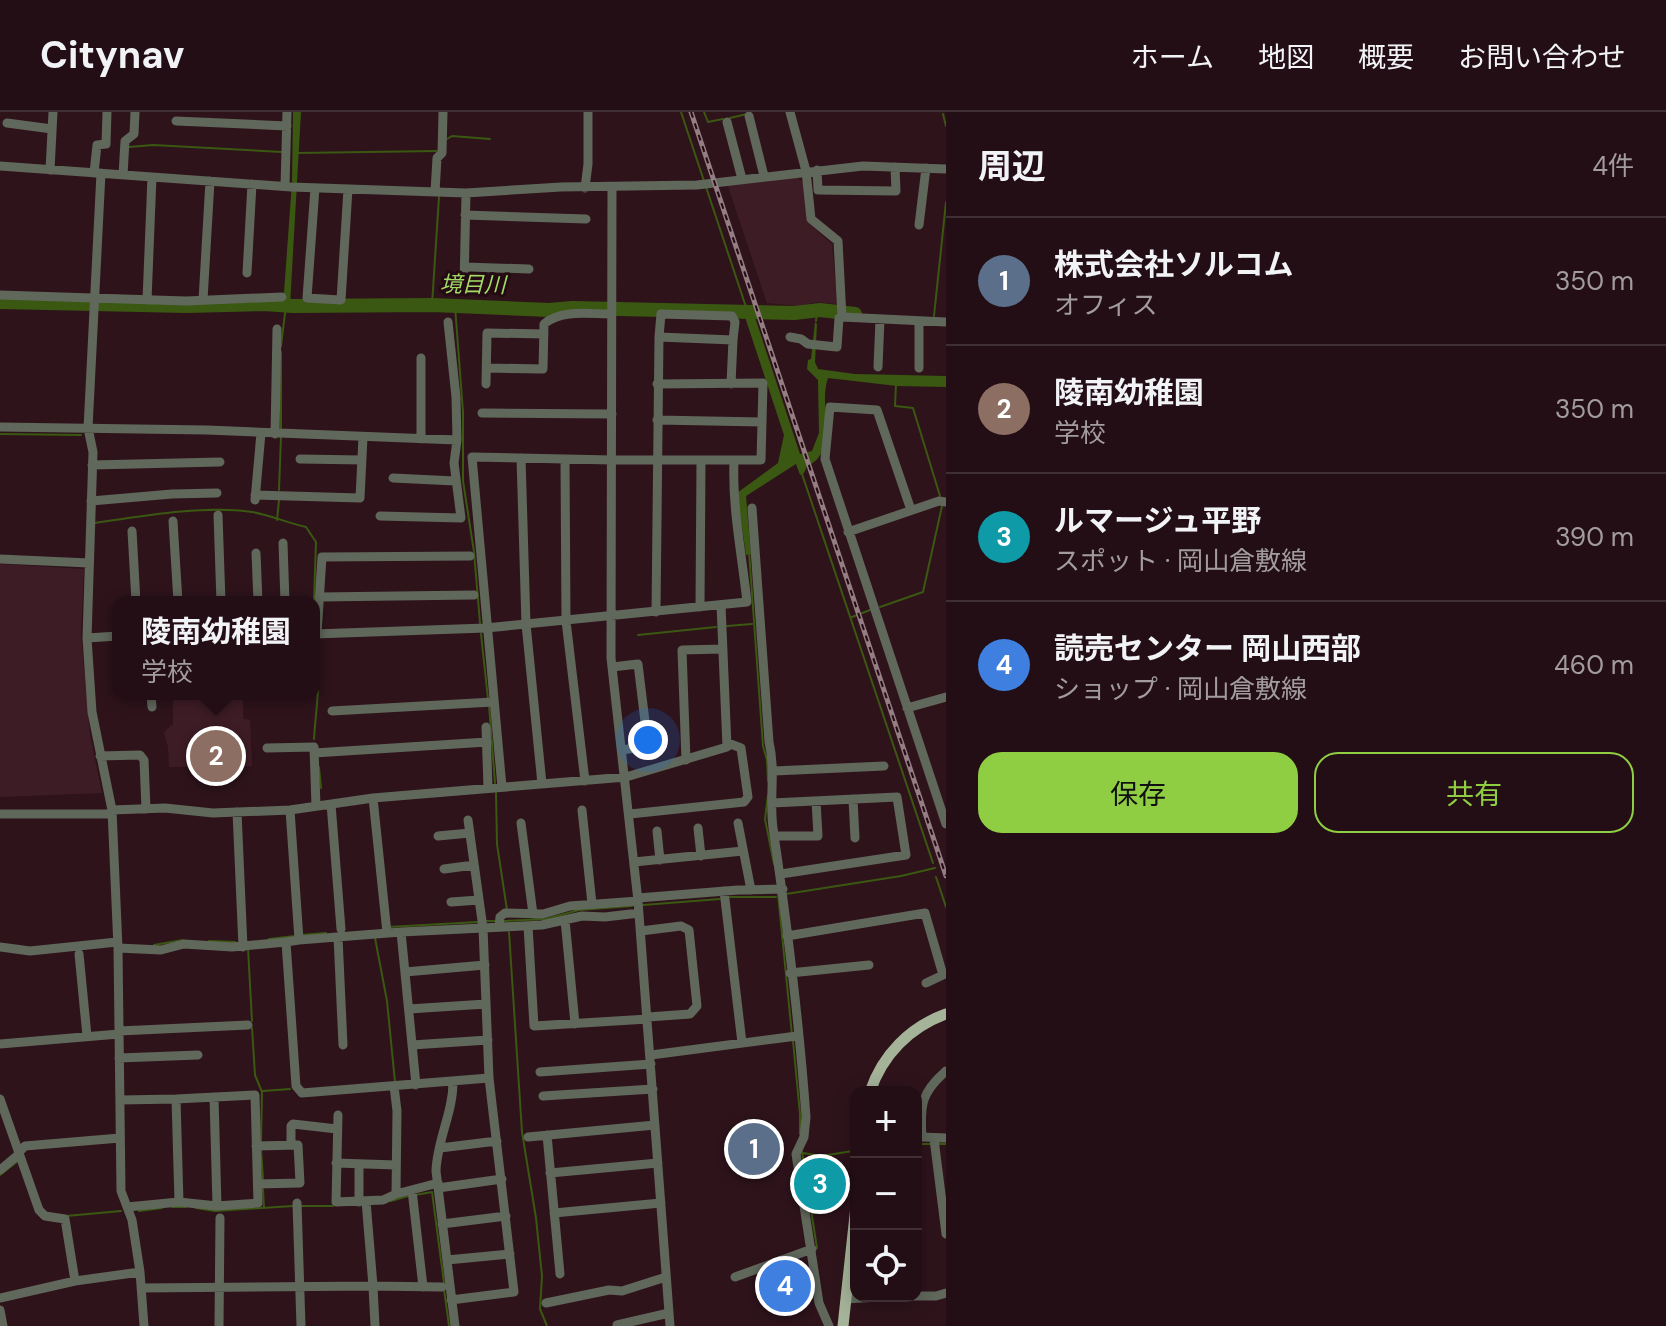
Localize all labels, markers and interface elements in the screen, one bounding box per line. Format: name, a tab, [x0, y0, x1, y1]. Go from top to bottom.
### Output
text: Citynav	[40, 30, 184, 80]
text: ホーム	[1131, 39, 1214, 76]
text: 地図	[1258, 39, 1314, 76]
text: 概要	[1358, 39, 1414, 76]
text: お問い合わせ	[1458, 39, 1626, 76]
text: 周辺	[978, 144, 1046, 189]
text: 4件	[1592, 149, 1634, 183]
text: 株式会社ソルコム	[1054, 245, 1293, 284]
text: 1	[999, 264, 1009, 298]
text: 350 m	[1555, 264, 1634, 298]
water label: 境目川	[440, 269, 508, 300]
text: オフィス	[1054, 288, 1157, 322]
text: 陵南幼稚園	[1054, 373, 1204, 412]
text: 2	[996, 392, 1012, 426]
text: 350 m	[1555, 392, 1634, 426]
text: 学校	[1054, 416, 1106, 450]
text: ルマージュ平野	[1054, 501, 1261, 540]
text: 3	[996, 520, 1012, 554]
text: 390 m	[1555, 520, 1634, 554]
text: スポット · 岡山倉敷線	[1054, 544, 1307, 578]
popup	[112, 596, 320, 700]
text: 陵南幼稚園	[141, 612, 291, 651]
text: 読売センター 岡山西部	[1054, 629, 1361, 668]
text: 4	[996, 648, 1012, 682]
text: 460 m	[1554, 648, 1634, 682]
text: 学校	[141, 655, 193, 689]
text: ショップ · 岡山倉敷線	[1054, 672, 1307, 706]
your location	[628, 720, 668, 760]
pin: 2	[190, 726, 242, 786]
button: 保存	[978, 752, 1298, 833]
button: 共有	[1314, 752, 1634, 833]
map controls	[850, 1086, 922, 1302]
button: +	[850, 1086, 922, 1158]
pin: 1	[728, 1119, 780, 1179]
pin: 3	[794, 1154, 846, 1214]
button: −	[850, 1158, 922, 1230]
button: locate	[850, 1230, 922, 1302]
pin: 4	[759, 1256, 811, 1316]

